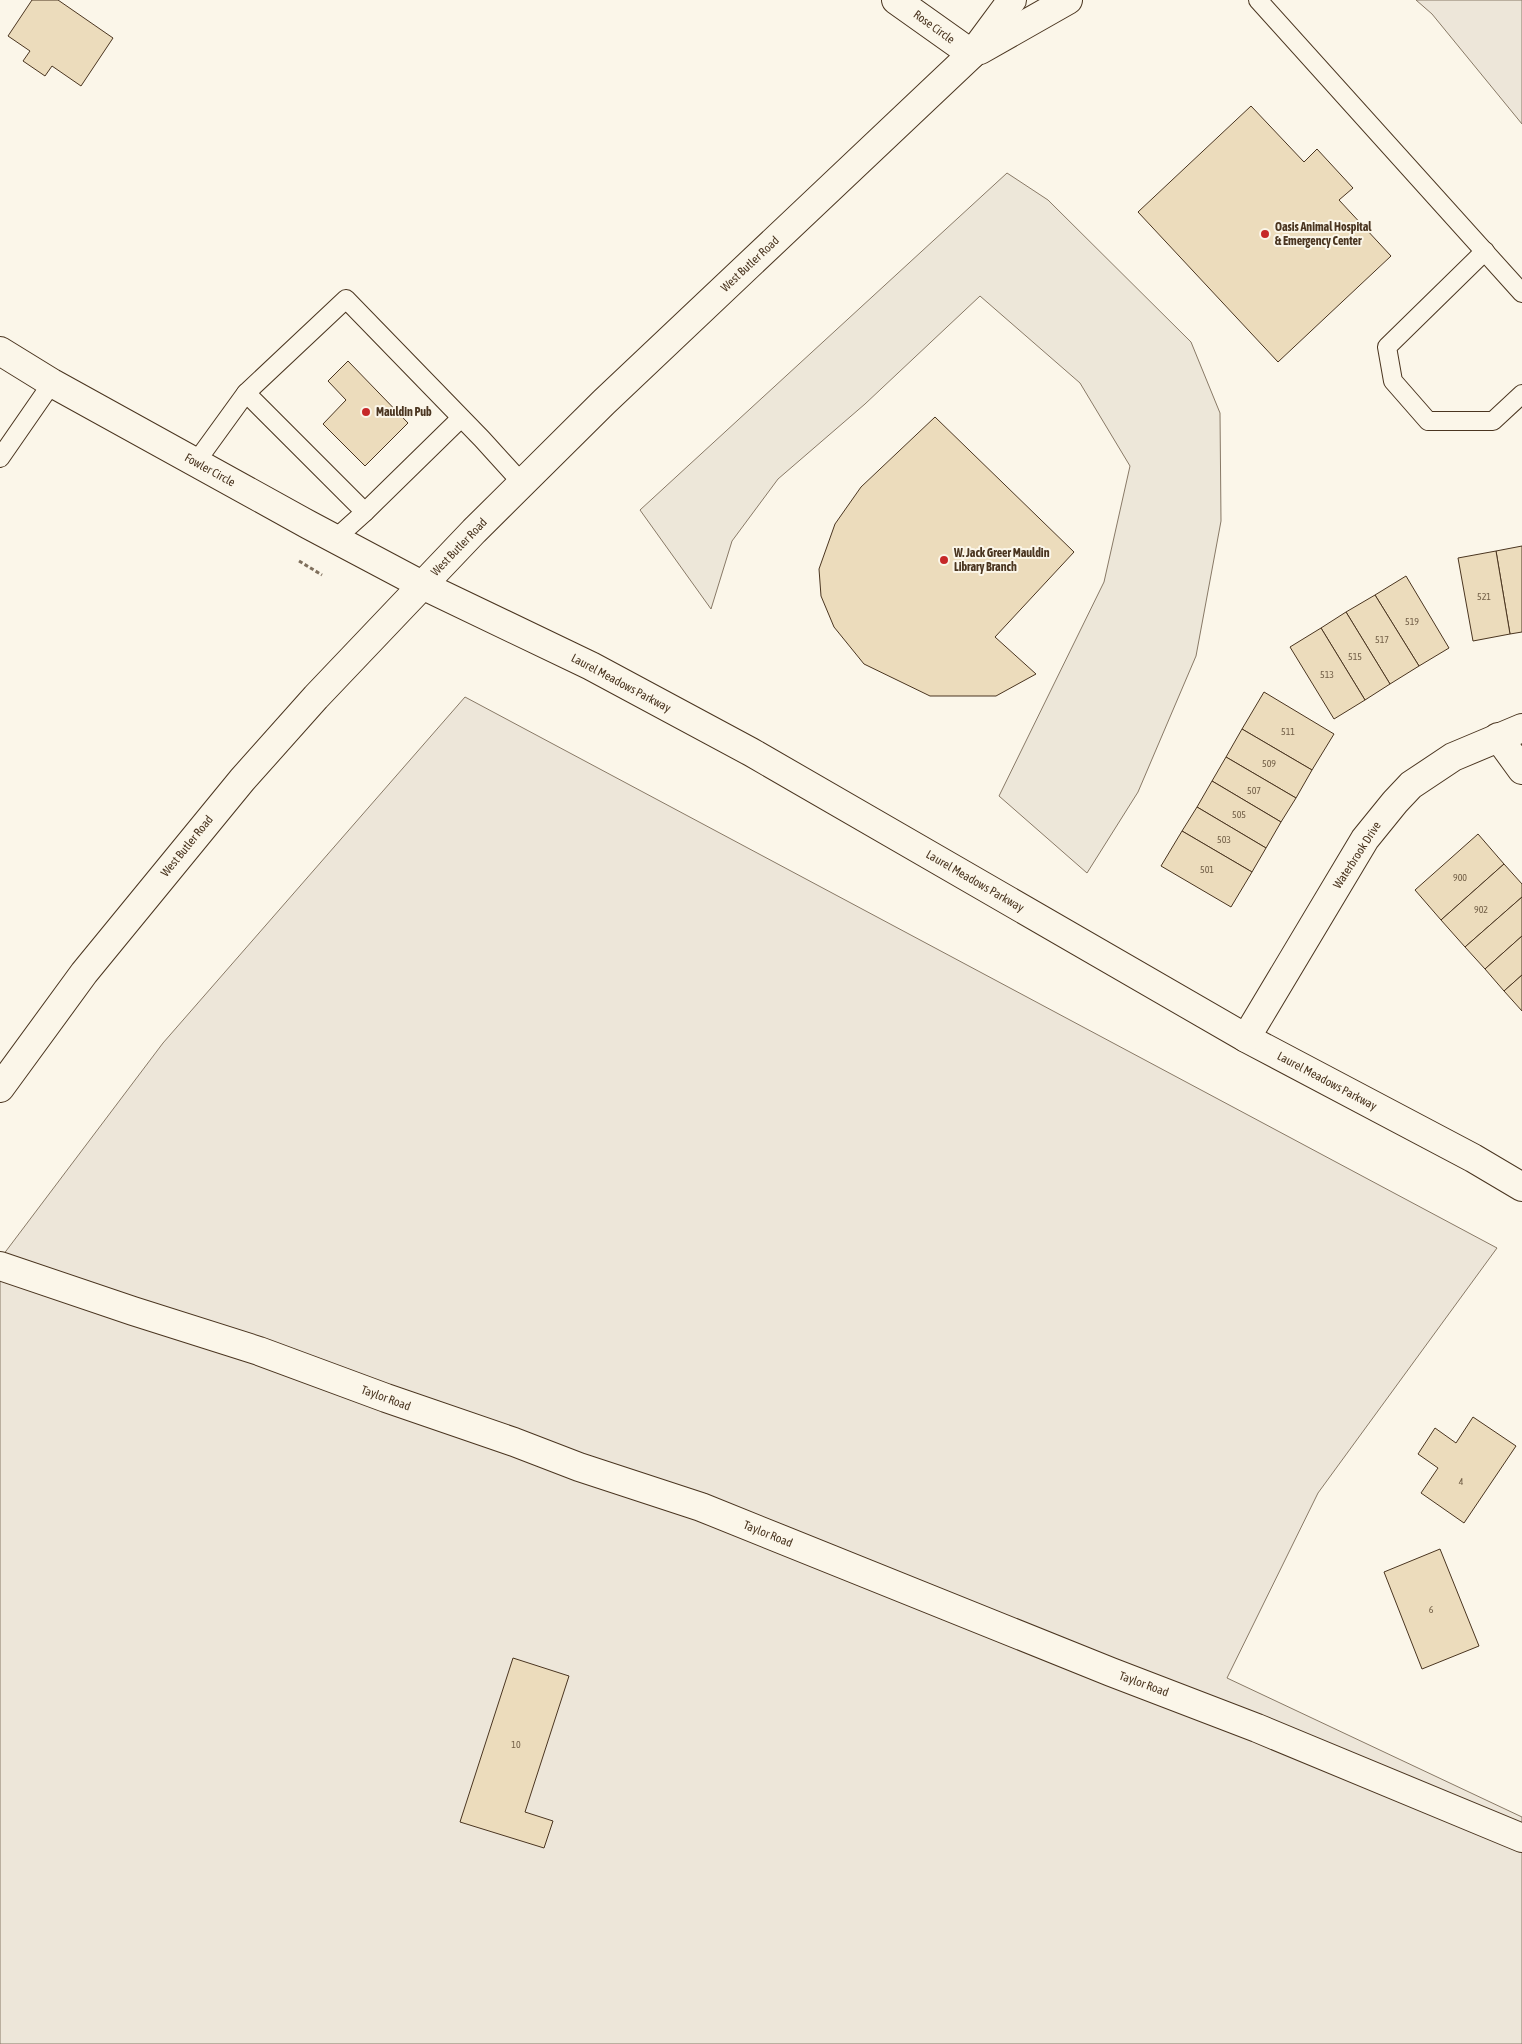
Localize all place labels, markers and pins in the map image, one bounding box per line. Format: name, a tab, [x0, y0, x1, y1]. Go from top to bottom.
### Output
place label: Oasis Animal Hospital & Emergency Center	[1275, 220, 1372, 248]
marker: Oasis Animal Hospital & Emergency Center	[1259, 228, 1271, 240]
place label: Mauldin Pub	[376, 405, 432, 419]
marker: Mauldin Pub	[360, 406, 372, 418]
place label: W. Jack Greer Mauldin Library Branch	[953, 546, 1050, 574]
marker: W. Jack Greer Mauldin Library Branch	[938, 554, 950, 566]

